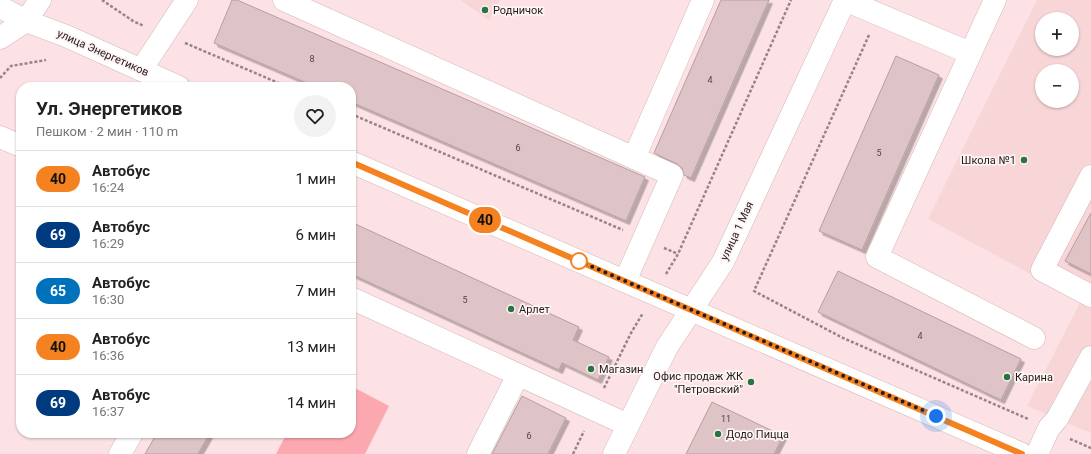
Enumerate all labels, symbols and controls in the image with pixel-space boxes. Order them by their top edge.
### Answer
place label: Родничок [493,4,543,17]
marker: Родничок [480,5,490,15]
map controls [1035,12,1079,108]
button: + [1035,12,1079,56]
street label: улица Энергетиков [55,27,151,79]
house number: 8 [309,54,315,64]
button: − [1035,64,1079,108]
house number: 4 [707,75,713,85]
button: heart [294,95,336,137]
text: Ул. Энергетиков [36,97,183,120]
text: Пешком · 2 мин · 110 m [36,124,178,139]
house number: 6 [515,143,521,153]
house number: 5 [876,148,882,158]
place label: Школа №1 [961,154,1016,167]
marker: Школа №1 [1019,155,1029,165]
text: Автобус [92,162,150,180]
text: 1 мин [295,170,336,188]
text: 40 [50,171,66,187]
text: 16:24 [92,180,124,195]
street label: улица 1 Мая [718,199,756,263]
line badge: 40 [467,207,503,233]
text: 40 [477,212,493,228]
text: Автобус [92,218,150,236]
text: 6 мин [295,226,336,244]
text: 69 [50,227,66,243]
text: 16:29 [92,236,124,251]
unlabelled marker [570,252,588,270]
text: Автобус [92,274,150,292]
text: 7 мин [295,282,336,300]
text: 65 [50,283,66,299]
text: 16:30 [92,292,124,307]
house number: 5 [462,295,468,305]
place label: Арлет [519,303,550,316]
marker: Арлет [506,304,516,314]
text: Автобус [92,330,150,348]
house number: 4 [917,331,923,341]
text: 13 мин [287,338,336,356]
text: 40 [50,339,66,355]
text: 16:36 [92,348,124,363]
place label: Магазин [599,363,643,376]
marker: Магазин [586,364,596,374]
place label: Офис продаж ЖК "Петровский" [653,370,744,396]
place label: Карина [1015,371,1053,384]
marker: Карина [1002,372,1012,382]
marker: Офис продаж ЖК "Петровский" [746,377,756,387]
text: Автобус [92,386,150,404]
text: 14 мин [287,394,336,412]
text: 69 [50,395,66,411]
text: 16:37 [92,404,124,419]
your location [926,406,946,426]
house number: 11 [721,414,731,424]
place label: Додо Пицца [726,428,789,441]
marker: Додо Пицца [713,429,723,439]
house number: 6 [526,431,532,441]

